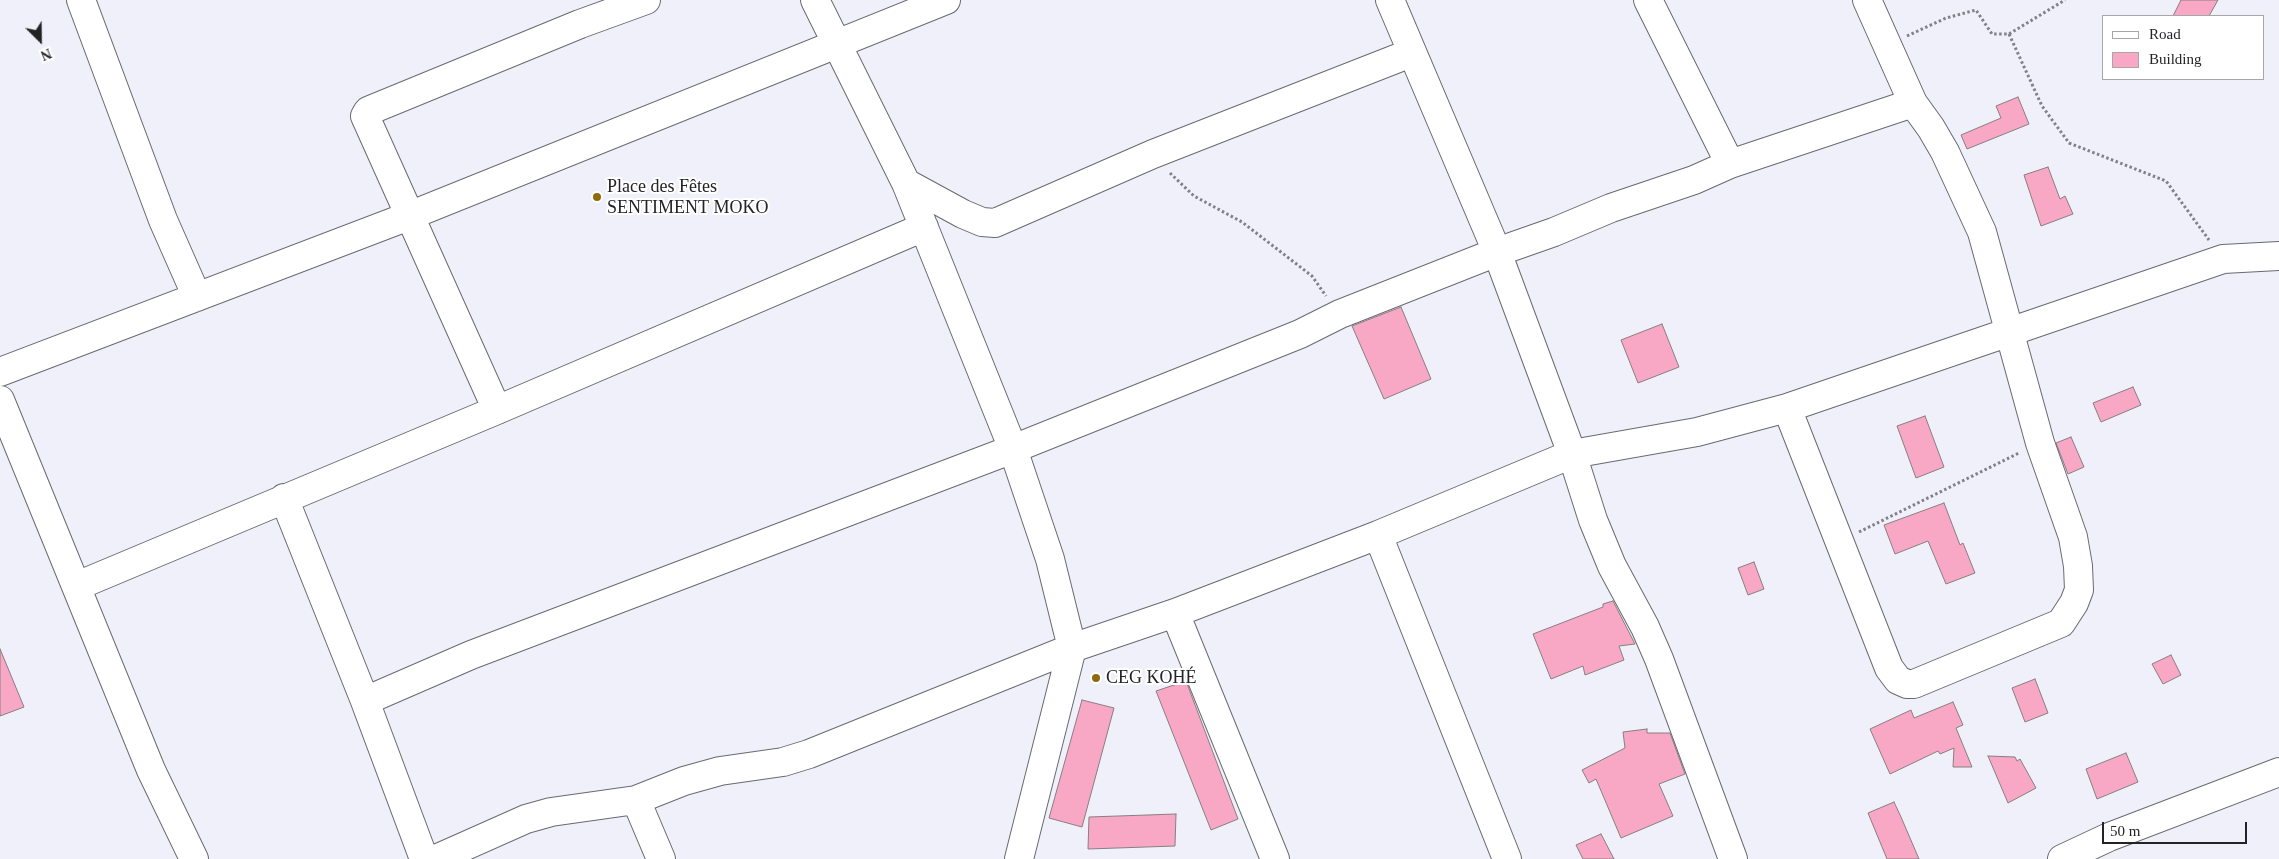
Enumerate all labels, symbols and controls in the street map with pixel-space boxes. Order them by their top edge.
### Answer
north arrow [15,15,65,65]
legend [2102,15,2264,80]
text: Road [2149,26,2181,42]
text: N [38,45,54,63]
text: Building [2149,51,2202,67]
place label: Place des Fêtes SENTIMENT MOKO [607,176,768,218]
marker: Place des Fêtes SENTIMENT MOKO [591,191,603,203]
place label: CEG KOHÉ [1106,667,1196,689]
marker: CEG KOHÉ [1090,672,1102,684]
scale bar [2104,812,2249,844]
text: 50 m [2110,823,2140,839]

